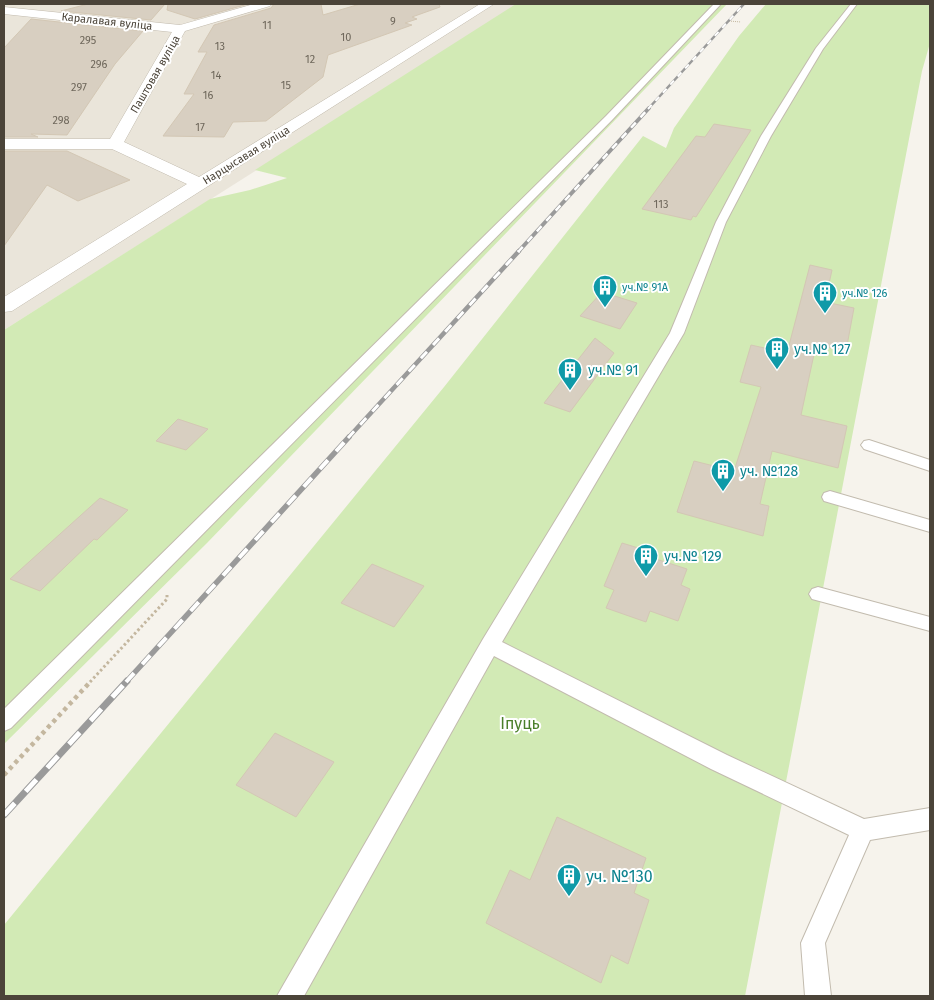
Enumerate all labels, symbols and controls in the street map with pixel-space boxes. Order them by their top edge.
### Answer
street label: Каралавая вуліца [61,10,153,33]
house number: 9 [390,15,396,28]
house number: 11 [262,19,272,32]
house number: 10 [341,31,351,44]
street label: Паштовая вуліца [128,33,183,115]
house number: 295 [80,34,97,47]
house number: 13 [215,40,225,53]
house number: 12 [305,53,315,66]
house number: 296 [91,58,108,71]
house number: 14 [211,69,221,82]
house number: 15 [281,79,292,92]
house number: 297 [71,81,87,94]
house number: 16 [203,89,213,102]
house number: 298 [52,114,70,127]
house number: 17 [195,121,205,134]
street label: Нарцысавая вуліца [200,123,292,187]
house number: 113 [654,198,668,211]
building icon: уч.№ 91А [592,274,618,308]
building icon: уч.№ 126 [812,280,838,314]
place label: уч.№ 91А [622,281,669,294]
place label: уч.№ 126 [842,287,888,300]
building icon: уч.№ 127 [764,336,790,370]
place label: уч.№ 127 [794,341,850,358]
building icon: уч.№ 91 [557,357,583,391]
place label: уч.№ 91 [588,362,639,379]
building icon: уч. №128 [710,458,736,492]
place label: уч. №128 [740,463,798,480]
building icon: уч.№ 129 [633,543,659,577]
place label: уч.№ 129 [664,548,722,565]
park label: Іпуць [500,714,540,733]
building icon: уч. №130 [556,863,582,897]
place label: уч. №130 [586,867,653,886]

